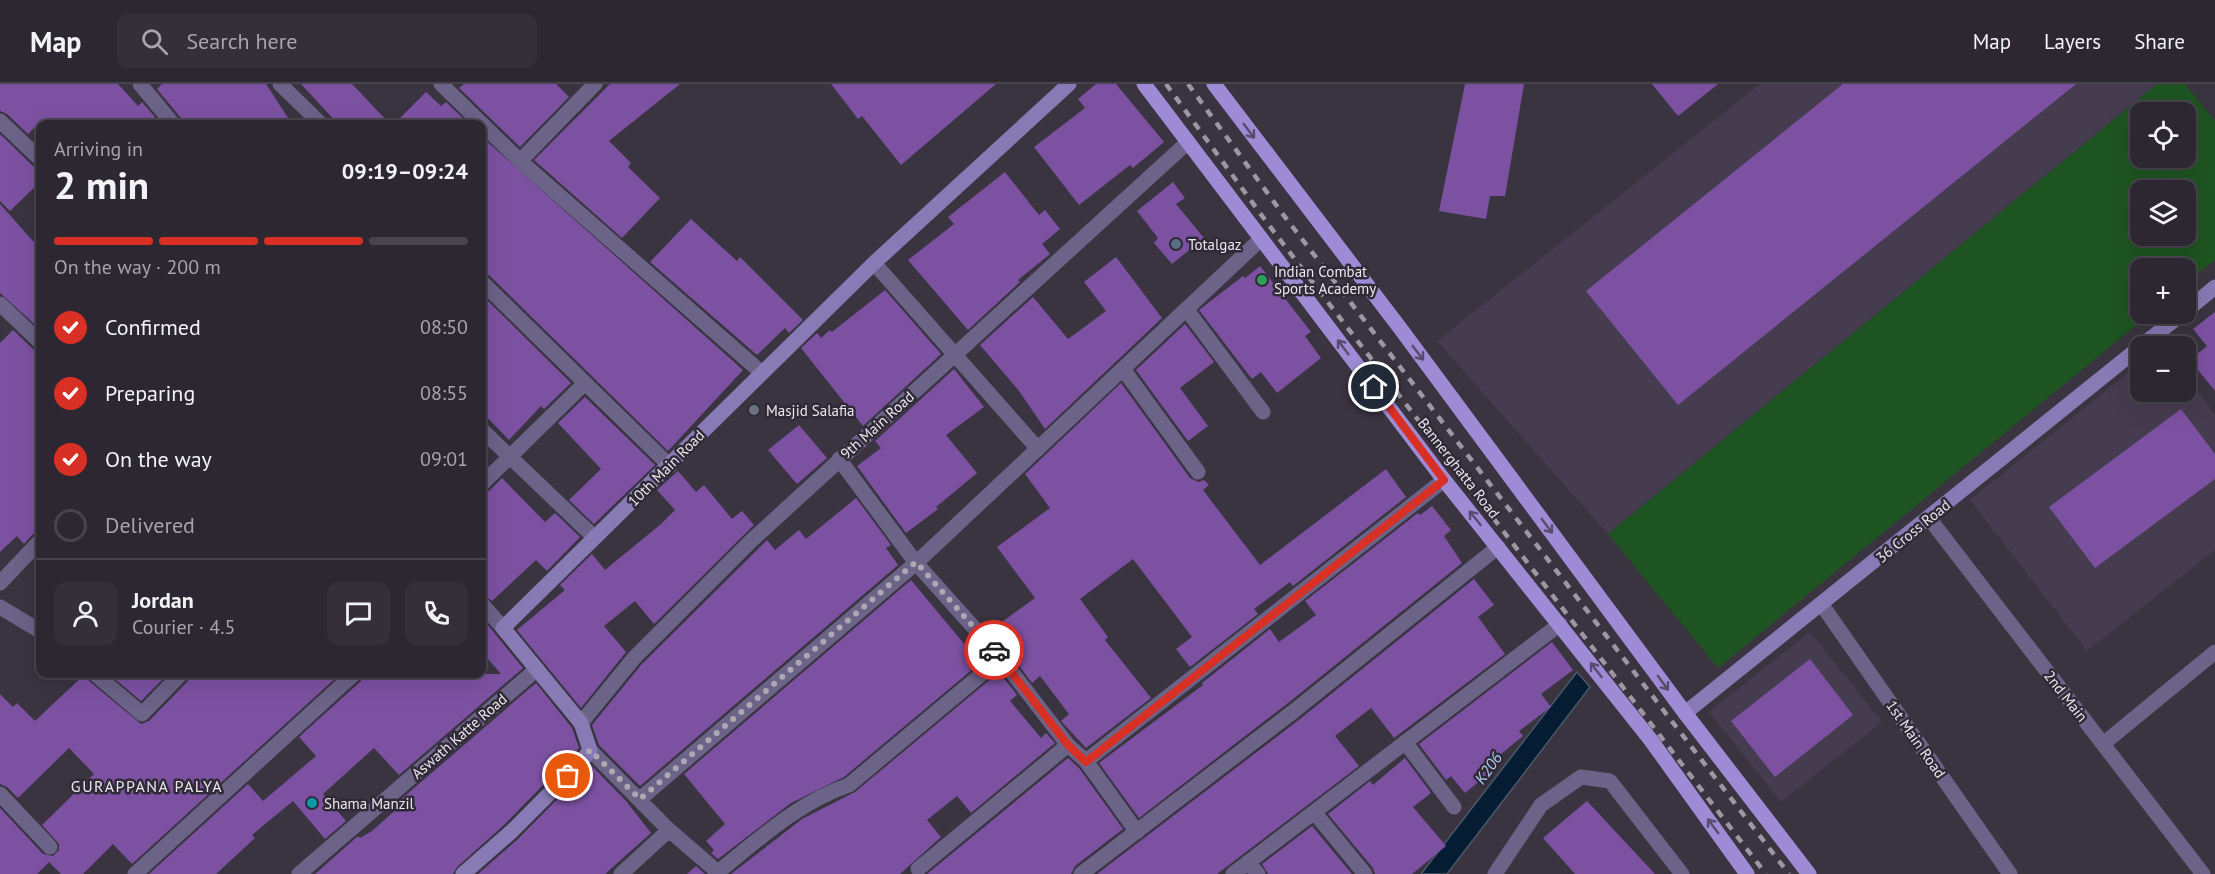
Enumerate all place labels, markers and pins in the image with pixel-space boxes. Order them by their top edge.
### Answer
place label: Totalgaz [1188,235,1242,254]
marker: Totalgaz [1169,237,1183,251]
place label: Indian Combat Sports Academy [1274,262,1376,298]
marker: Indian Combat Sports Academy [1255,273,1269,287]
pin [1348,361,1399,412]
place label: Masjid Salafia [766,401,855,420]
marker: Masjid Salafia [747,403,761,417]
pin [542,750,593,801]
place label: Shama Manzil [324,794,414,813]
marker: Shama Manzil [305,796,319,810]

